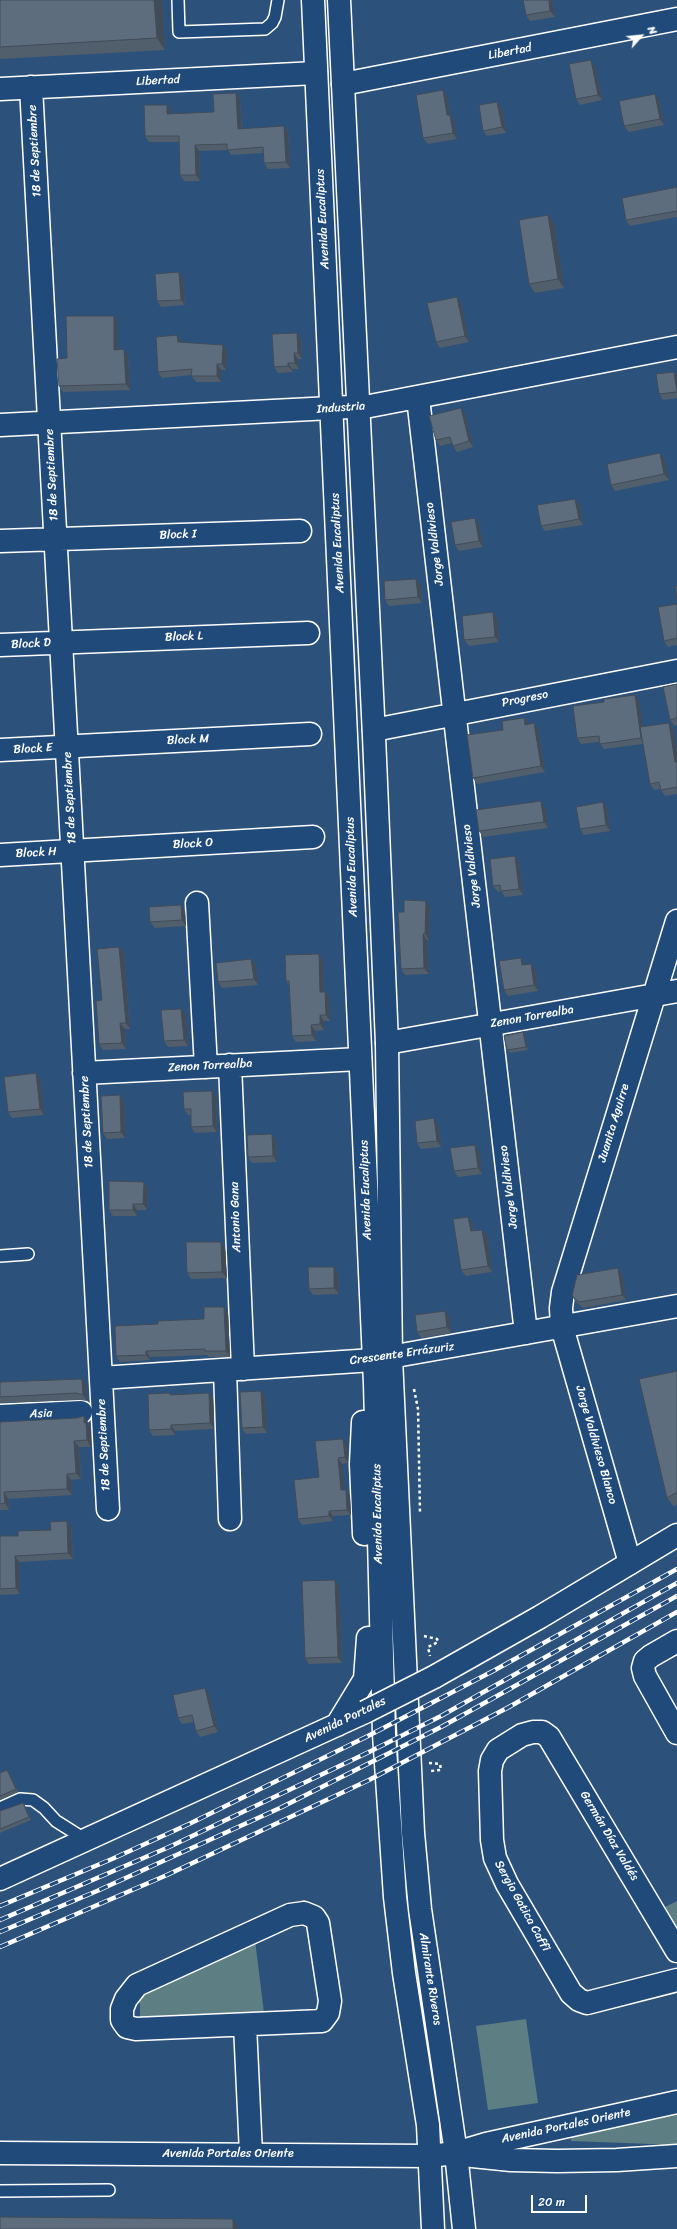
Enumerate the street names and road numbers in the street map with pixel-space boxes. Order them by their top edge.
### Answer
street label: Libertad [487,41,533,63]
street label: Libertad [136,73,180,89]
street label: 18 de Septiembre [25,104,45,198]
street label: Avenida Eucaliptus [313,169,333,269]
street label: Industria [316,399,366,417]
street label: 18 de Septiembre [42,428,62,522]
street label: Avenida Eucaliptus [328,493,348,593]
street label: Jorge Valdivieso [423,501,447,587]
street label: Block I [159,527,197,543]
street label: Block L [165,629,203,645]
street label: Block D [11,636,51,652]
street label: Progreso [501,687,549,711]
street label: Block M [166,732,210,748]
street label: Block E [13,741,53,757]
street label: 18 de Septiembre [60,751,80,845]
street label: Avenida Eucaliptus [343,817,361,917]
street label: Jorge Valdivieso [460,823,484,909]
street label: Block O [172,836,214,852]
street label: Block H [15,845,57,861]
street label: Zenon Torrealba [489,1003,575,1031]
street label: Zenon Torrealba [167,1057,253,1075]
street label: 18 de Septiembre [77,1075,97,1169]
street label: Juanita Aguirre [595,1082,633,1164]
street label: Avenida Eucaliptus [357,1140,375,1240]
street label: Jorge Valdivieso [497,1144,521,1230]
street label: Antonio Gana [228,1181,244,1253]
street label: Crescente Errázuriz [349,1340,455,1368]
street label: Jorge Valdivieso Blanco [572,1384,620,1506]
street label: 18 de Septiembre [94,1398,114,1492]
street label: Asia [29,1406,53,1422]
street label: Avenida Eucaliptus [370,1464,386,1564]
street label: Avenida Portales [302,1694,388,1746]
street label: Germán Díaz Valdés [577,1789,641,1883]
street label: Sergio Gatica Caffi [491,1858,553,1954]
street label: Almirante Riveros [416,1932,444,2026]
street label: Avenida Portales Oriente [500,2105,632,2147]
street label: Avenida Portales Oriente [162,2147,294,2161]

